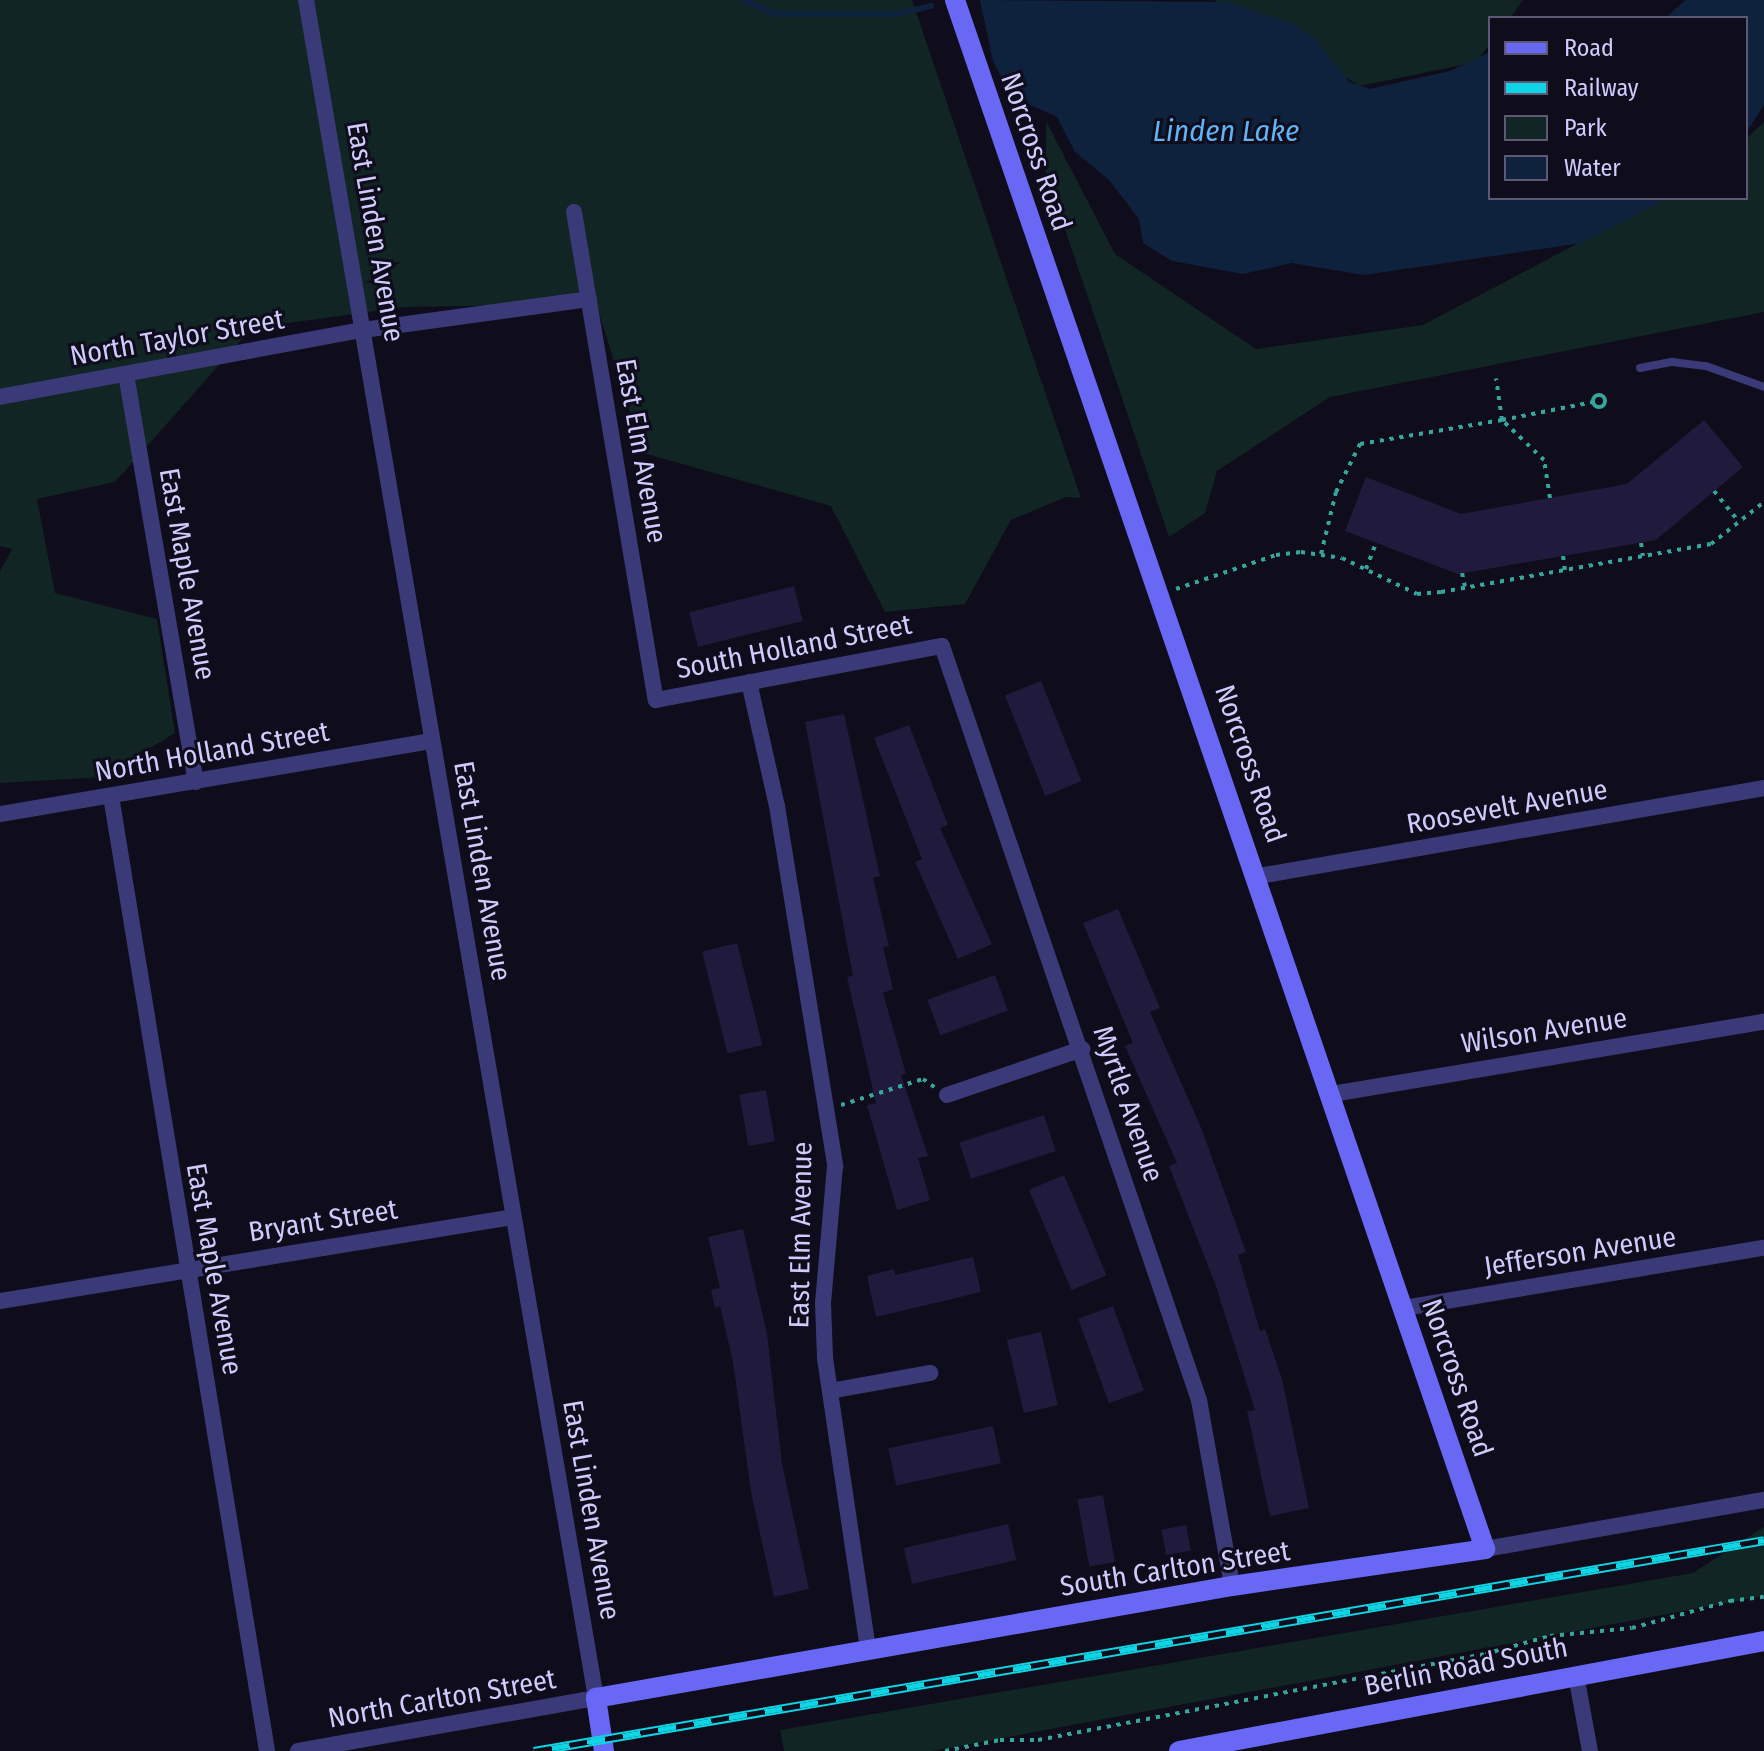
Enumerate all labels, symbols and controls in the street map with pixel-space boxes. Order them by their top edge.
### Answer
legend [1488,16,1748,200]
text: Road [1564,34,1614,62]
street label: Norcross Road [993,69,1079,235]
text: Railway [1564,74,1639,102]
water label: Linden Lake [1153,113,1299,149]
text: Park [1564,114,1607,142]
street label: East Linden Avenue [339,120,411,344]
text: Water [1564,154,1621,182]
street label: North Taylor Street [67,303,287,373]
street label: East Elm Avenue [608,356,674,546]
street label: East Maple Avenue [152,466,222,682]
street label: South Holland Street [673,608,915,686]
street label: Norcross Road [1207,681,1293,847]
street label: North Holland Street [92,715,332,789]
street label: East Linden Avenue [446,759,518,983]
street label: Roosevelt Avenue [1404,773,1610,841]
street label: Wilson Avenue [1459,1001,1629,1061]
street label: Myrtle Avenue [1086,1022,1170,1186]
street label: East Elm Avenue [783,1141,819,1329]
street label: East Maple Avenue [179,1161,249,1377]
street label: Bryant Street [246,1193,400,1249]
street label: Jefferson Avenue [1482,1220,1678,1284]
street label: Norcross Road [1414,1295,1500,1461]
street label: East Linden Avenue [555,1398,627,1622]
street label: South Carlton Street [1058,1534,1292,1604]
street label: Berlin Road South [1361,1631,1571,1703]
street label: North Carlton Street [326,1662,558,1736]

